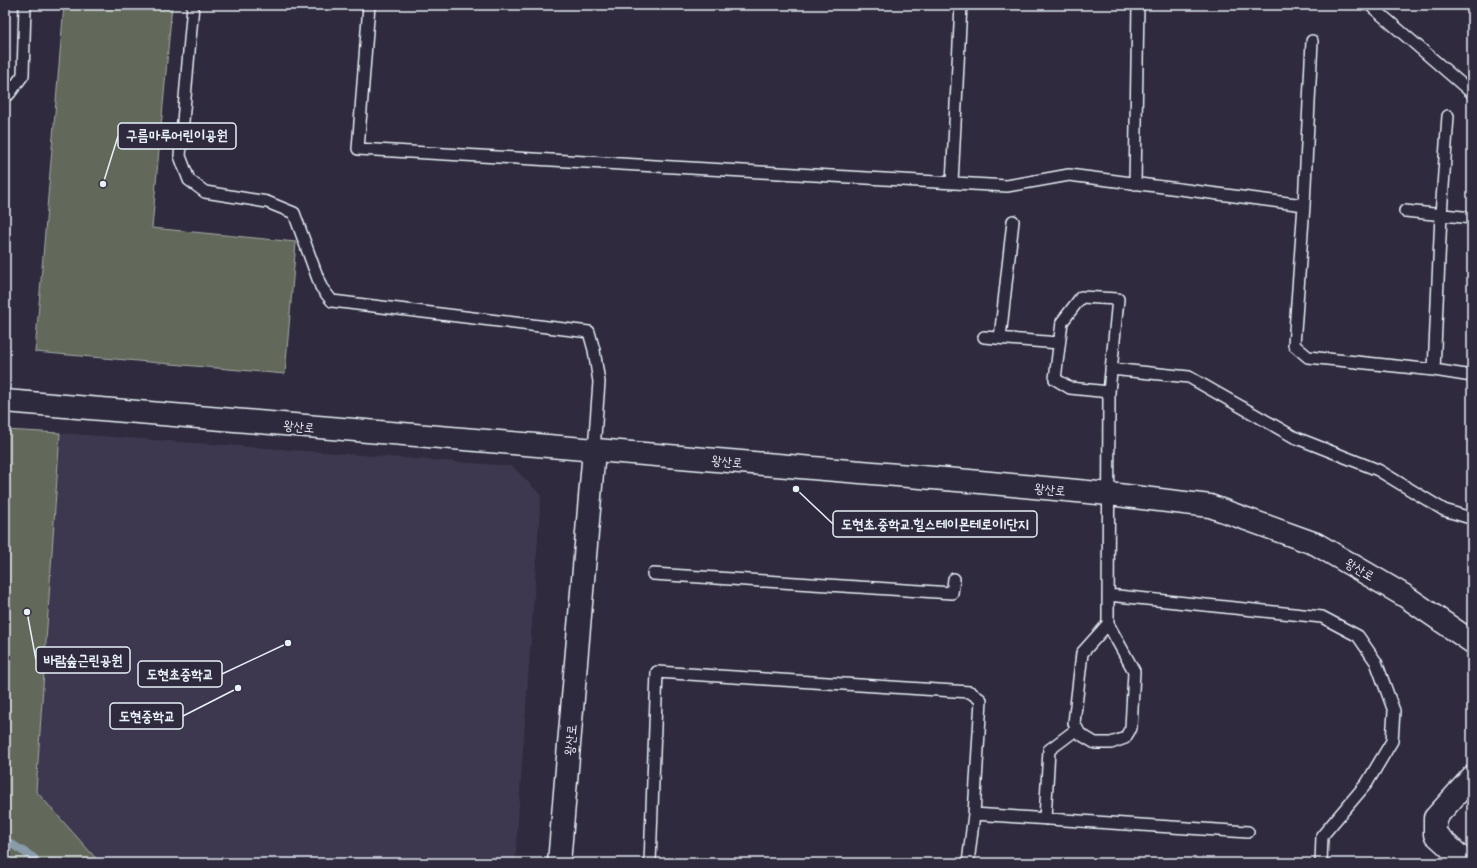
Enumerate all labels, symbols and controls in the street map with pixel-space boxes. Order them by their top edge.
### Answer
callout: 구름마루어린이공원 [118,123,236,149]
text: 구름마루어린이공원 [126,127,228,147]
street label: 왕산로 [282,418,315,439]
street label: 왕산로 [710,453,743,474]
street label: 왕산로 [1033,481,1066,502]
callout: 도현초.중학교.힐스테이몬테로이1단지 [833,511,1037,537]
text: 도현초.중학교.힐스테이몬테로이1단지 [841,516,1029,536]
street label: 왕산로 [1340,555,1377,587]
callout: 바람숲근린공원 [36,647,130,673]
text: 바람숲근린공원 [44,652,122,672]
callout: 도현초중학교 [138,661,222,687]
text: 도현초중학교 [146,666,214,686]
callout: 도현중학교 [110,703,183,729]
text: 도현중학교 [119,708,175,728]
street label: 왕산로 [562,724,583,757]

